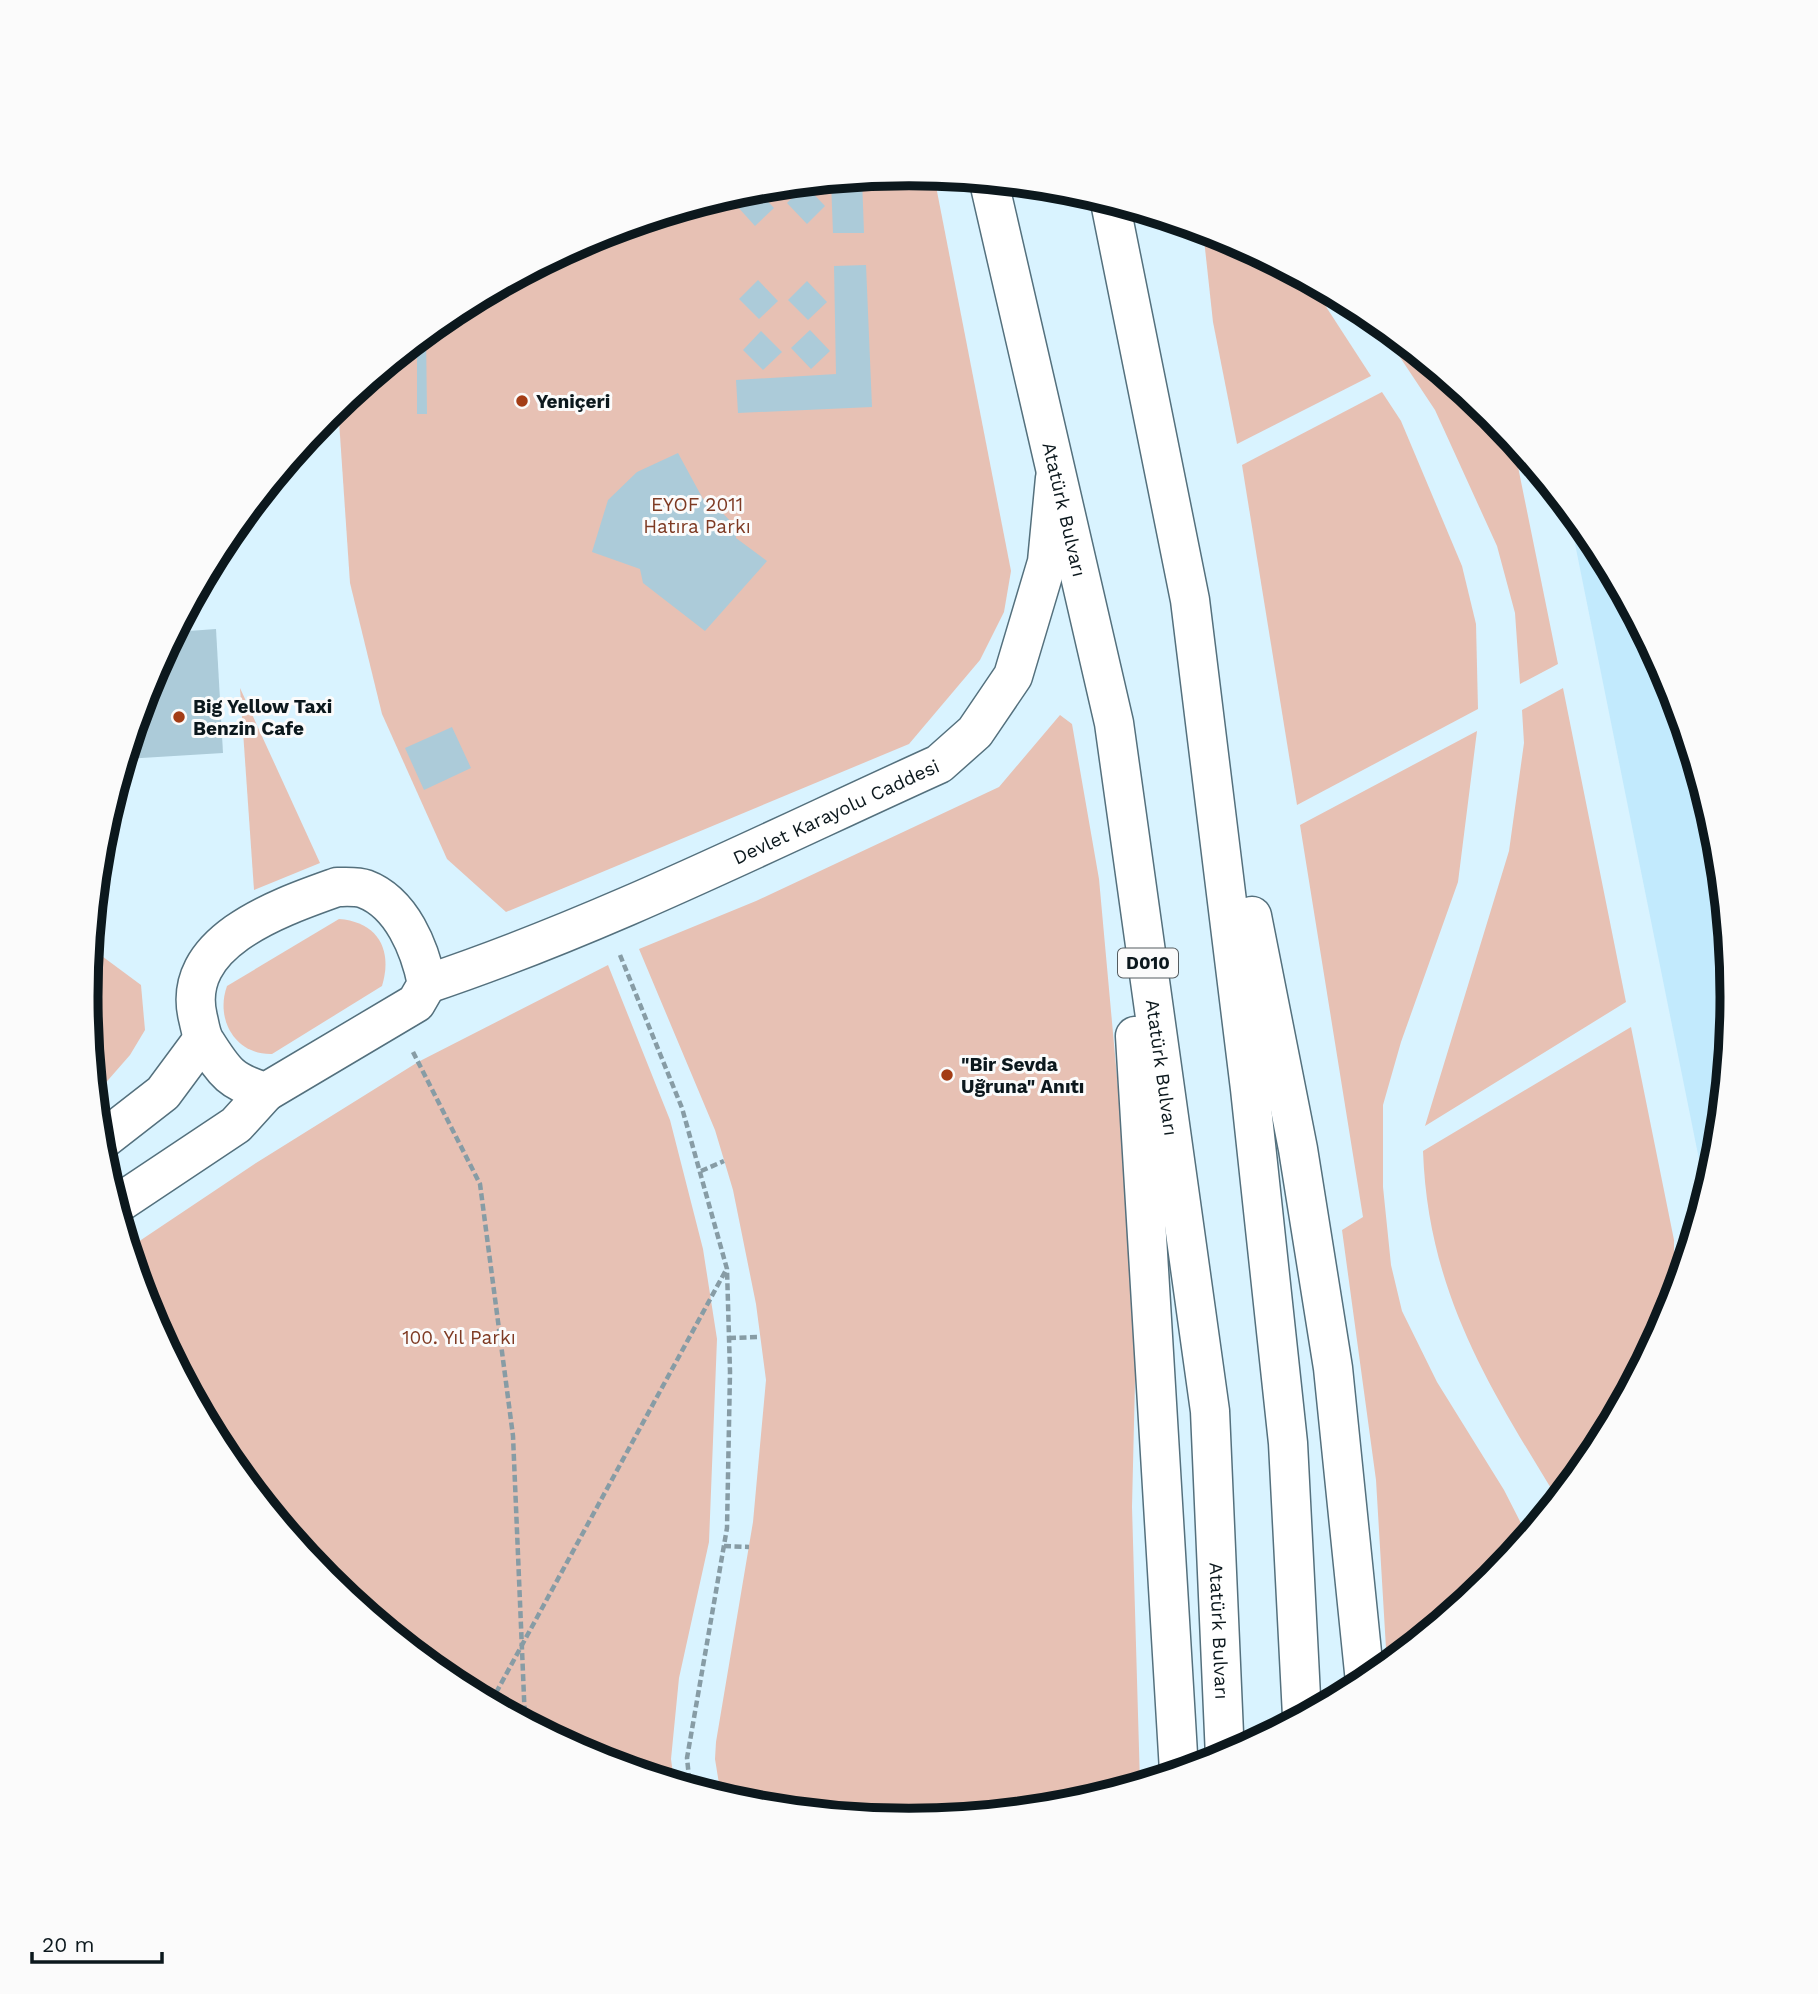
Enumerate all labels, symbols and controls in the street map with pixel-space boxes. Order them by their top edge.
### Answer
place label: Yeniçeri [536,390,610,413]
marker: Yeniçeri [514,393,530,409]
street label: Atatürk Bulvarı [1037,440,1091,579]
park label: EYOF 2011 Hatıra Parkı [643,493,751,538]
place label: Big Yellow Taxi Benzin Cafe [193,695,332,740]
marker: Big Yellow Taxi Benzin Cafe [171,709,187,725]
street label: Devlet Karayolu Caddesi [729,754,943,870]
road number: D010 [1118,948,1178,978]
street label: Atatürk Bulvarı [1141,998,1182,1137]
place label: "Bir Sevda Uğruna" Anıtı [961,1053,1084,1098]
marker: "Bir Sevda Uğruna" Anıtı [939,1067,955,1083]
park label: 100. Yıl Parkı [402,1326,516,1349]
street label: Atatürk Bulvarı [1205,1562,1233,1700]
scale bar [32,1920,161,1964]
text: 20 m [42,1932,94,1957]

